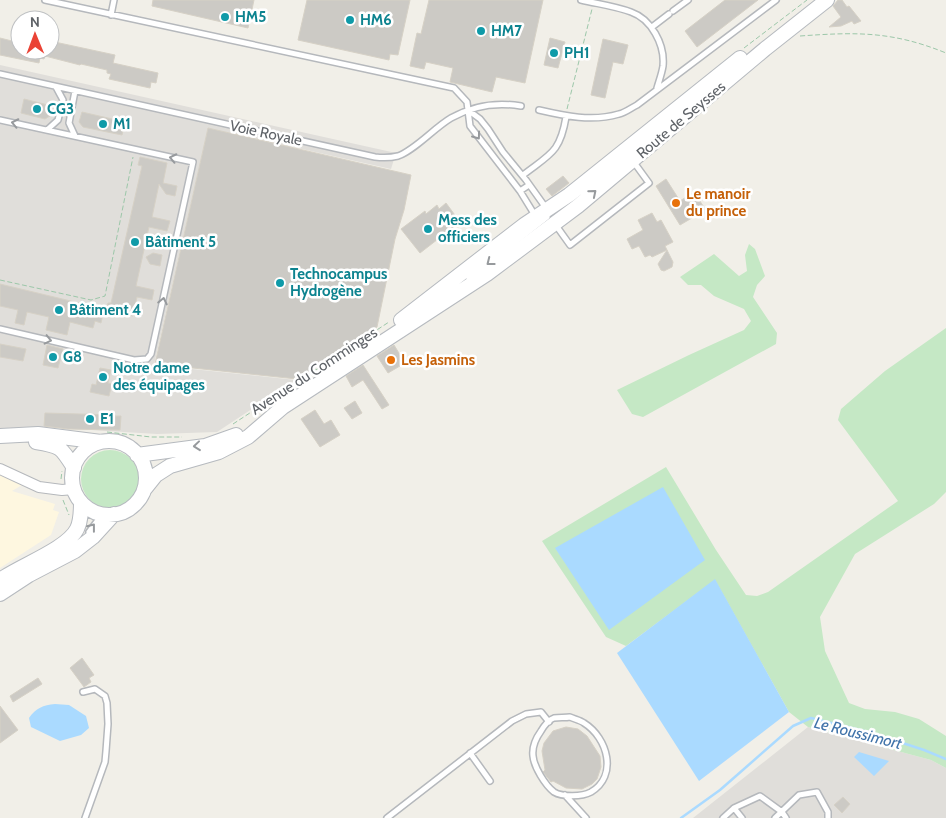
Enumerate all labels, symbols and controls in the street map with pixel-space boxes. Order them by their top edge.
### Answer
place label: HM5 [235,8,266,26]
north arrow [10,10,60,60]
marker: HM5 [219,11,231,23]
place label: HM6 [360,11,392,29]
text: N [30,13,40,31]
marker: HM6 [344,14,356,26]
place label: HM7 [491,22,522,40]
marker: HM7 [475,25,487,37]
place label: PH1 [564,44,589,62]
marker: PH1 [548,47,560,59]
street label: Route de Seysses [633,78,729,162]
place label: CG3 [47,100,74,118]
marker: CG3 [31,103,43,115]
place label: M1 [113,115,131,133]
street label: Voie Royale [228,117,304,149]
one-way arrow [10,118,19,129]
marker: M1 [97,118,109,130]
one-way arrow [471,130,480,140]
one-way arrow [169,153,178,163]
place label: Le manoir du prince [686,185,750,220]
one-way arrow [587,191,596,199]
marker: Le manoir du prince [670,197,682,209]
place label: Mess des officiers [438,211,497,246]
marker: Mess des officiers [422,223,434,235]
place label: Bâtiment 5 [145,233,216,251]
marker: Bâtiment 5 [129,236,141,248]
one-way arrow [487,256,496,264]
place label: Technocampus Hydrogène [290,265,387,300]
marker: Technocampus Hydrogène [274,277,286,289]
one-way arrow [157,296,167,305]
place label: Bâtiment 4 [69,301,141,319]
marker: Bâtiment 4 [53,304,65,316]
street label: Avenue du Comminges [247,323,381,419]
one-way arrow [43,334,52,345]
place label: G8 [63,348,82,366]
marker: G8 [47,351,59,363]
place label: Les Jasmins [401,351,475,369]
marker: Les Jasmins [385,354,397,366]
place label: Notre dame des équipages [113,359,205,394]
marker: Notre dame des équipages [97,371,109,383]
place label: E1 [100,410,114,428]
marker: E1 [84,413,96,425]
one-way arrow [193,440,201,451]
one-way arrow [86,524,95,533]
water label: Le Roussimort [812,713,905,753]

